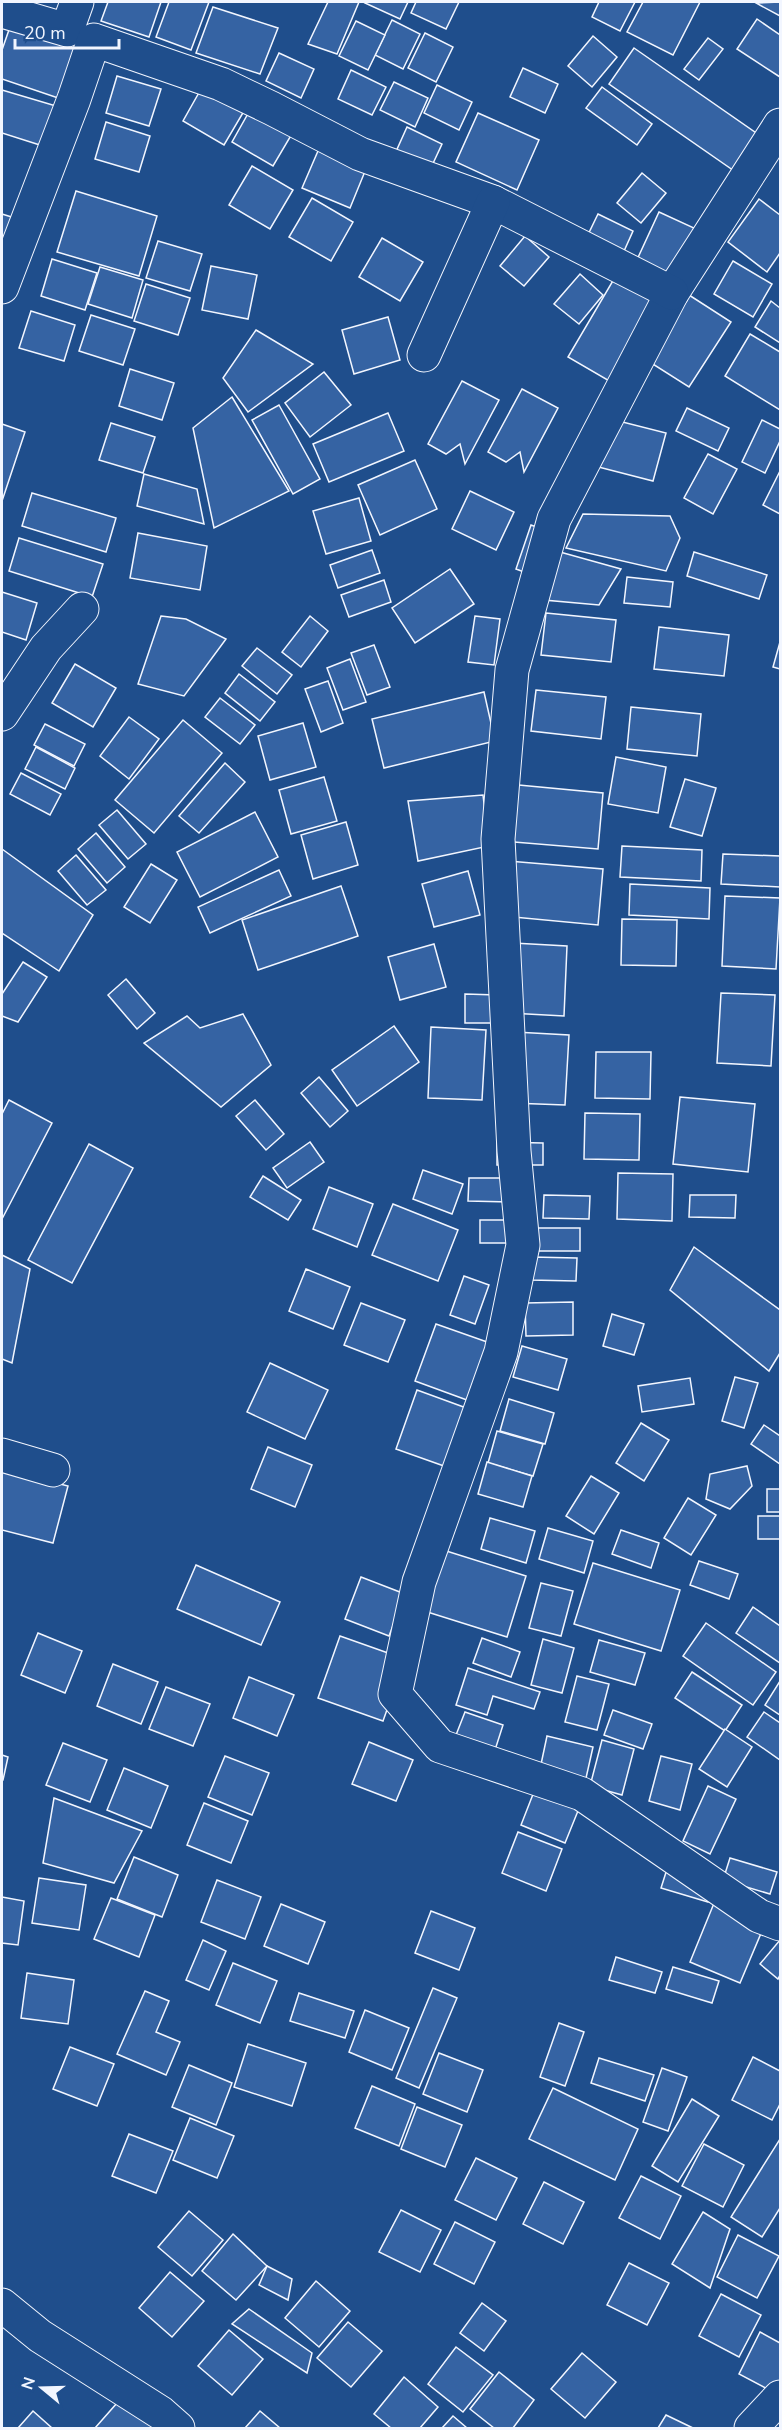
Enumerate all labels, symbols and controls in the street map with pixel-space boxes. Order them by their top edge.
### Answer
scale bar [15,12,118,50]
text: 20 m [24,21,66,45]
north arrow [12,2358,72,2418]
text: N [16,2374,41,2393]

